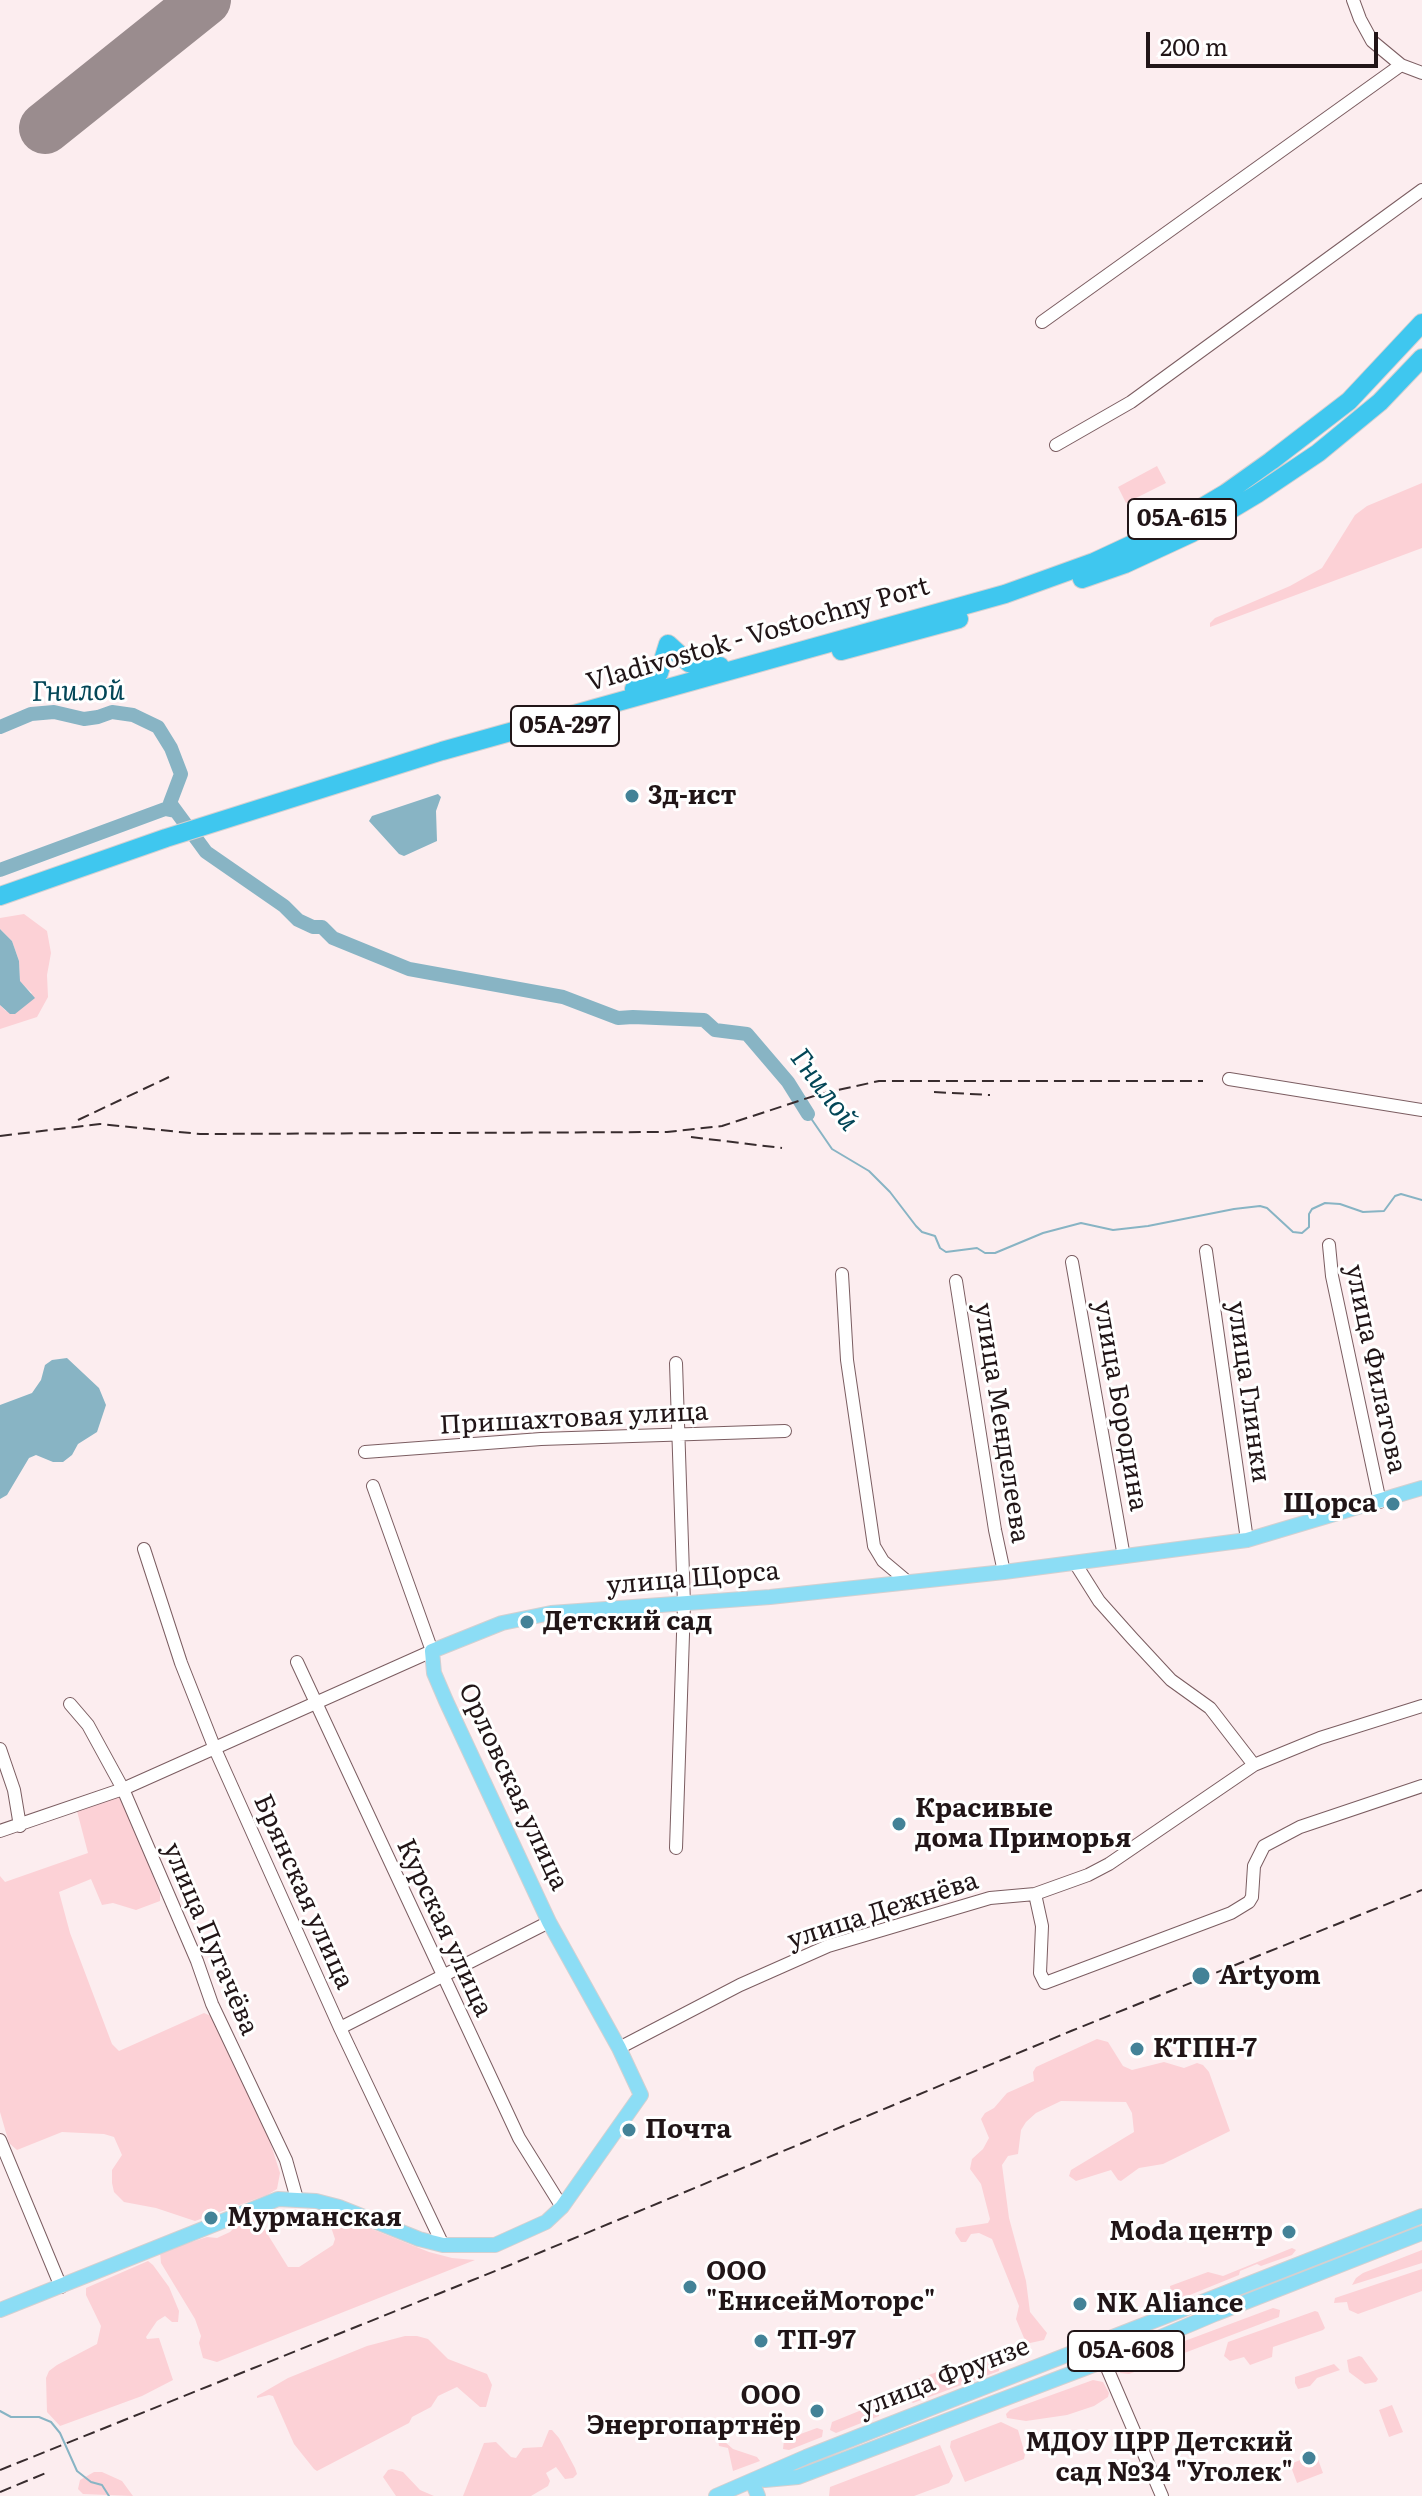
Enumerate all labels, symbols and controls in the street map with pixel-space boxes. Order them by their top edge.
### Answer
scale bar [1150,16,1382,66]
text: 200 m [1160,28,1228,63]
road number: 05А-615 [1128,499,1236,539]
street label: Vladivostok - Vostochny Port [583,571,933,699]
water label: Гнилой [31,674,125,710]
road number: 05А-297 [511,706,619,746]
place label: 3д-ист [648,780,736,812]
marker: 3д-ист [623,787,641,805]
water label: Гнилой [782,1043,866,1137]
street label: улица Филатова [1338,1262,1412,1476]
street label: улица Бородина [1086,1298,1154,1514]
street label: улица Глинки [1220,1299,1276,1485]
street label: улица Менделеева [967,1301,1035,1545]
street label: Пришахтовая улица [439,1396,709,1442]
place label: Щорса [1283,1488,1377,1520]
marker: Щорса [1384,1495,1402,1513]
street label: улица Щорса [605,1556,781,1602]
place label: Детский сад [543,1606,712,1638]
marker: Детский сад [518,1613,536,1631]
street label: Орловская улица [451,1678,575,1896]
street label: Брянская улица [246,1790,360,1994]
place label: Красивые дома Приморья [915,1793,1131,1854]
marker: Красивые дома Приморья [890,1815,908,1833]
street label: Курская улица [389,1834,499,2022]
street label: улица Пугачёва [155,1838,265,2040]
street label: улица Дежнёва [784,1865,982,1957]
place label: Artyom [1219,1960,1321,1992]
marker: Artyom [1190,1965,1212,1987]
place label: КТПН-7 [1153,2033,1257,2065]
marker: КТПН-7 [1128,2040,1146,2058]
place label: Почта [645,2114,731,2146]
marker: Почта [620,2121,638,2139]
place label: Мурманская [227,2202,402,2234]
marker: Мурманская [202,2209,220,2227]
place label: Moda центр [1109,2216,1273,2248]
marker: Moda центр [1280,2223,1298,2241]
place label: ООО "ЕнисейМоторс" [706,2256,935,2318]
marker: ООО "ЕнисейМоторс" [681,2278,699,2296]
place label: NK Aliance [1096,2288,1243,2320]
marker: NK Aliance [1071,2295,1089,2313]
place label: ТП-97 [777,2325,856,2357]
street label: улица Фрунзе [854,2331,1034,2425]
road number: 05А-608 [1068,2331,1184,2371]
marker: ТП-97 [752,2332,770,2350]
place label: ООО Энергопартнёр [586,2380,801,2442]
marker: ООО Энергопартнёр [808,2402,826,2420]
place label: МДОУ ЦРР Детский сад №34 "Уголек" [1025,2427,1293,2488]
marker: МДОУ ЦРР Детский сад №34 "Уголек" [1300,2449,1318,2467]

